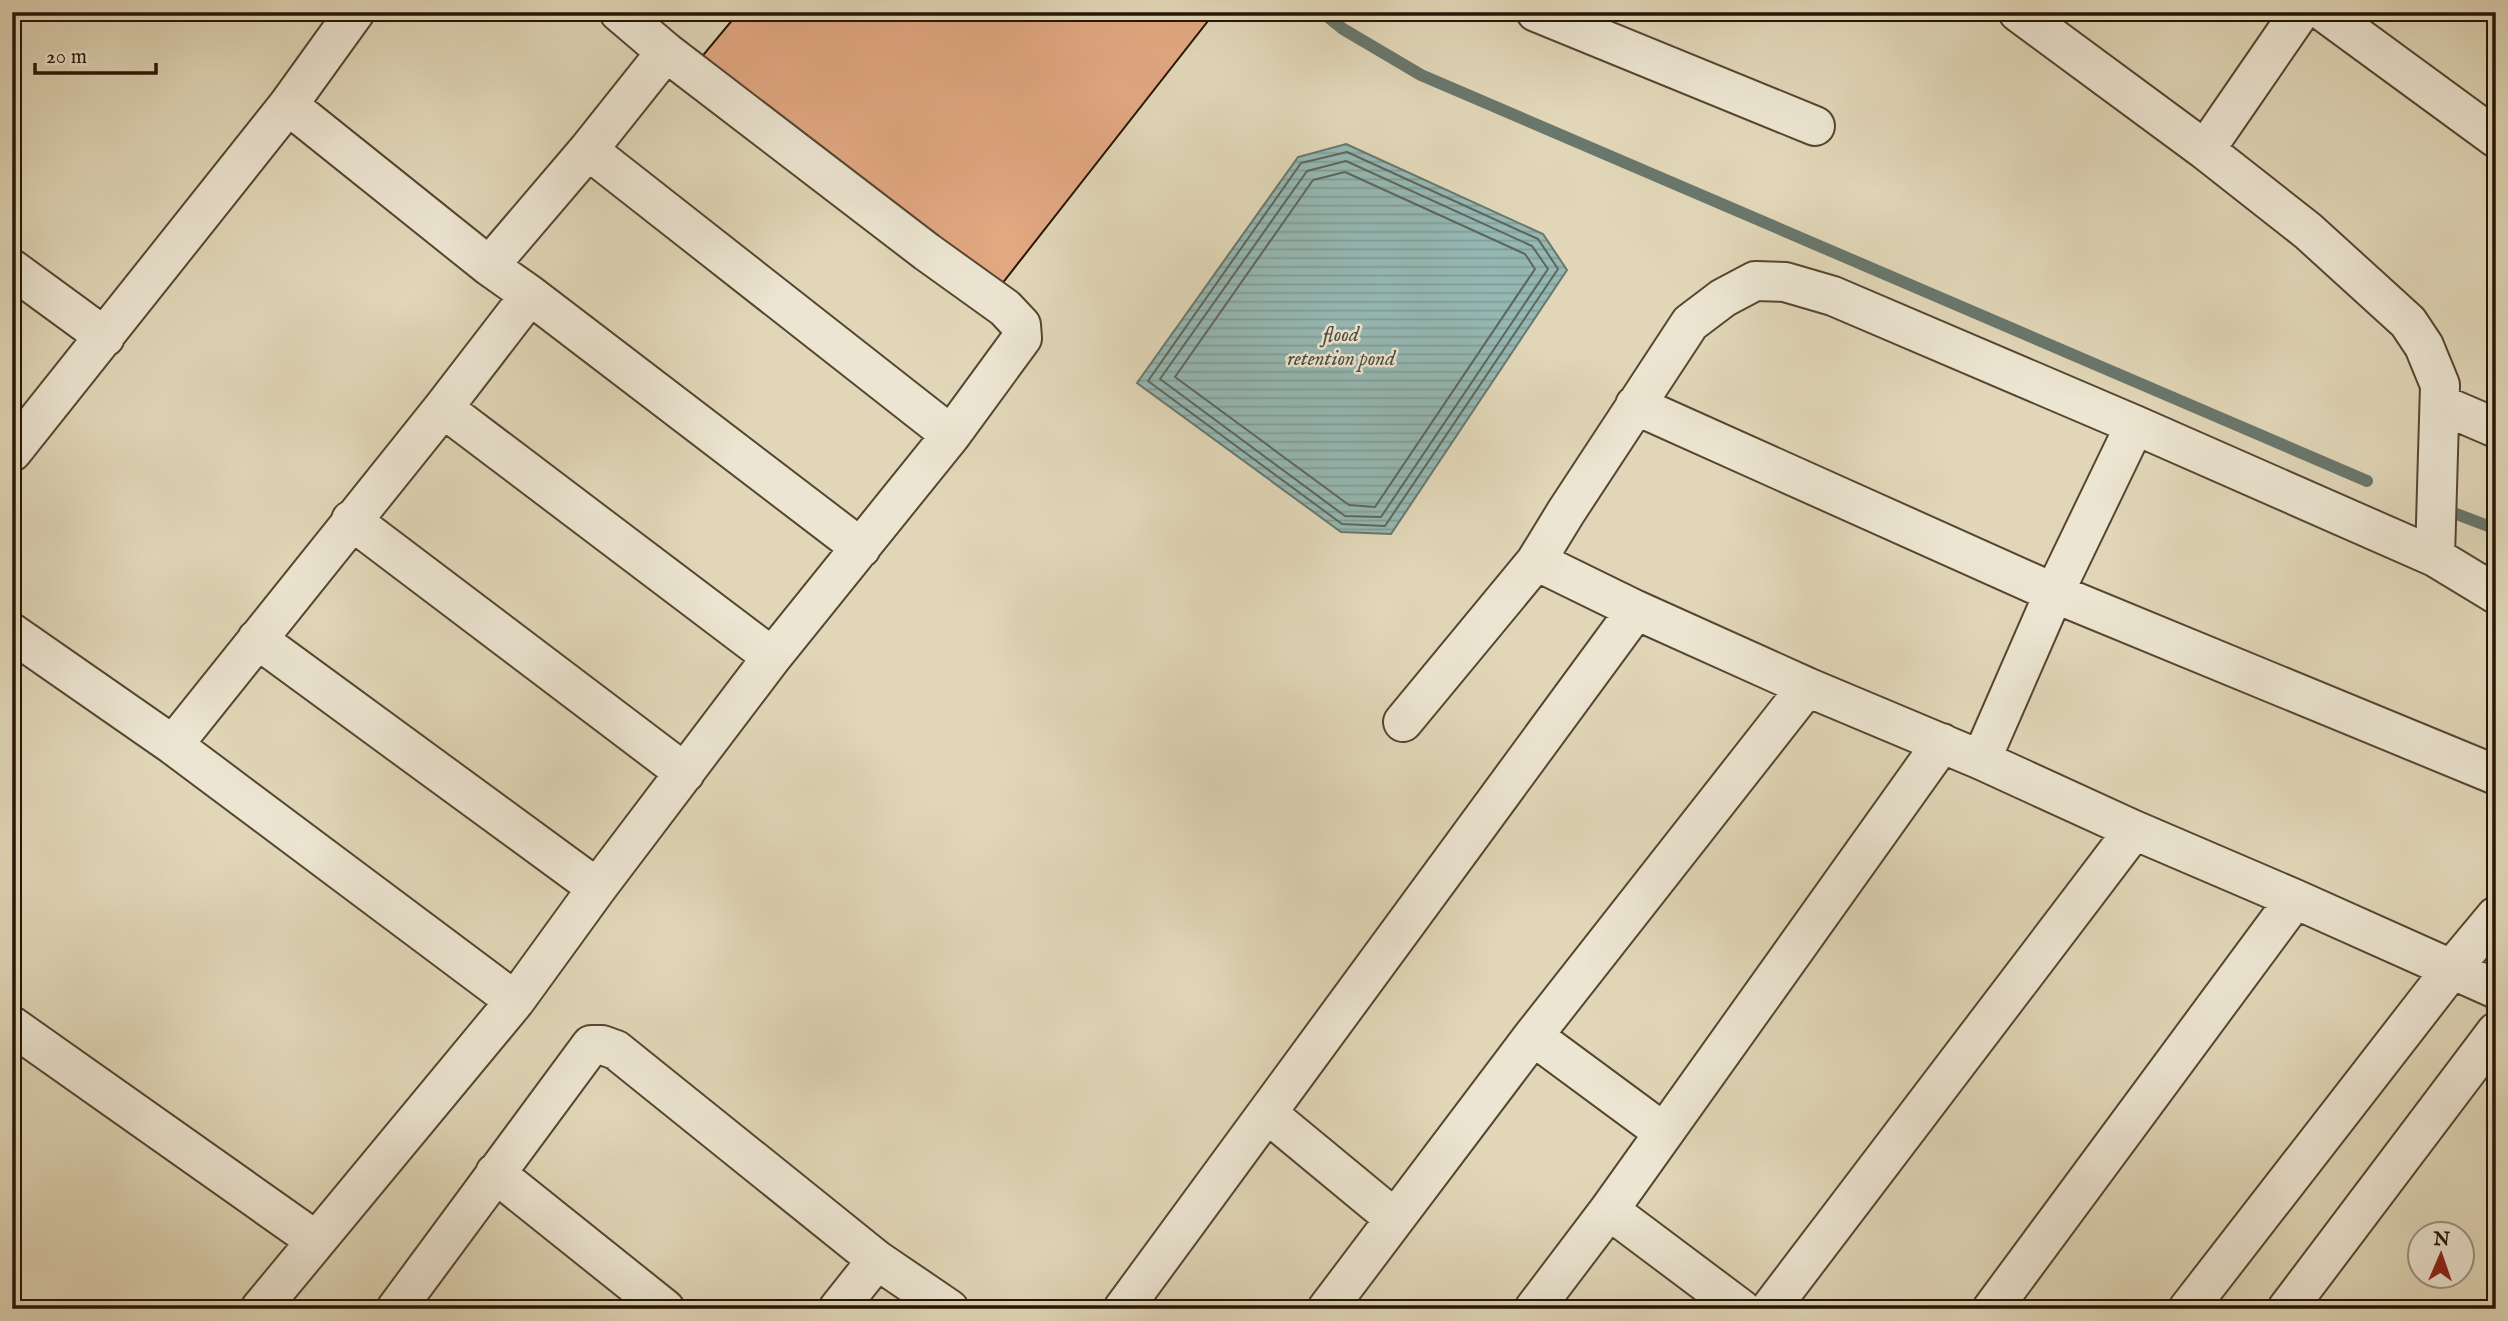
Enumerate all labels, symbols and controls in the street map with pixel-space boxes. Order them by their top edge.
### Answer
scale bar [35,32,156,76]
text: 20 m [46,44,87,71]
water label: flood retention pond [1287,322,1397,373]
north arrow [2406,1220,2476,1290]
text: N [2432,1228,2451,1252]

